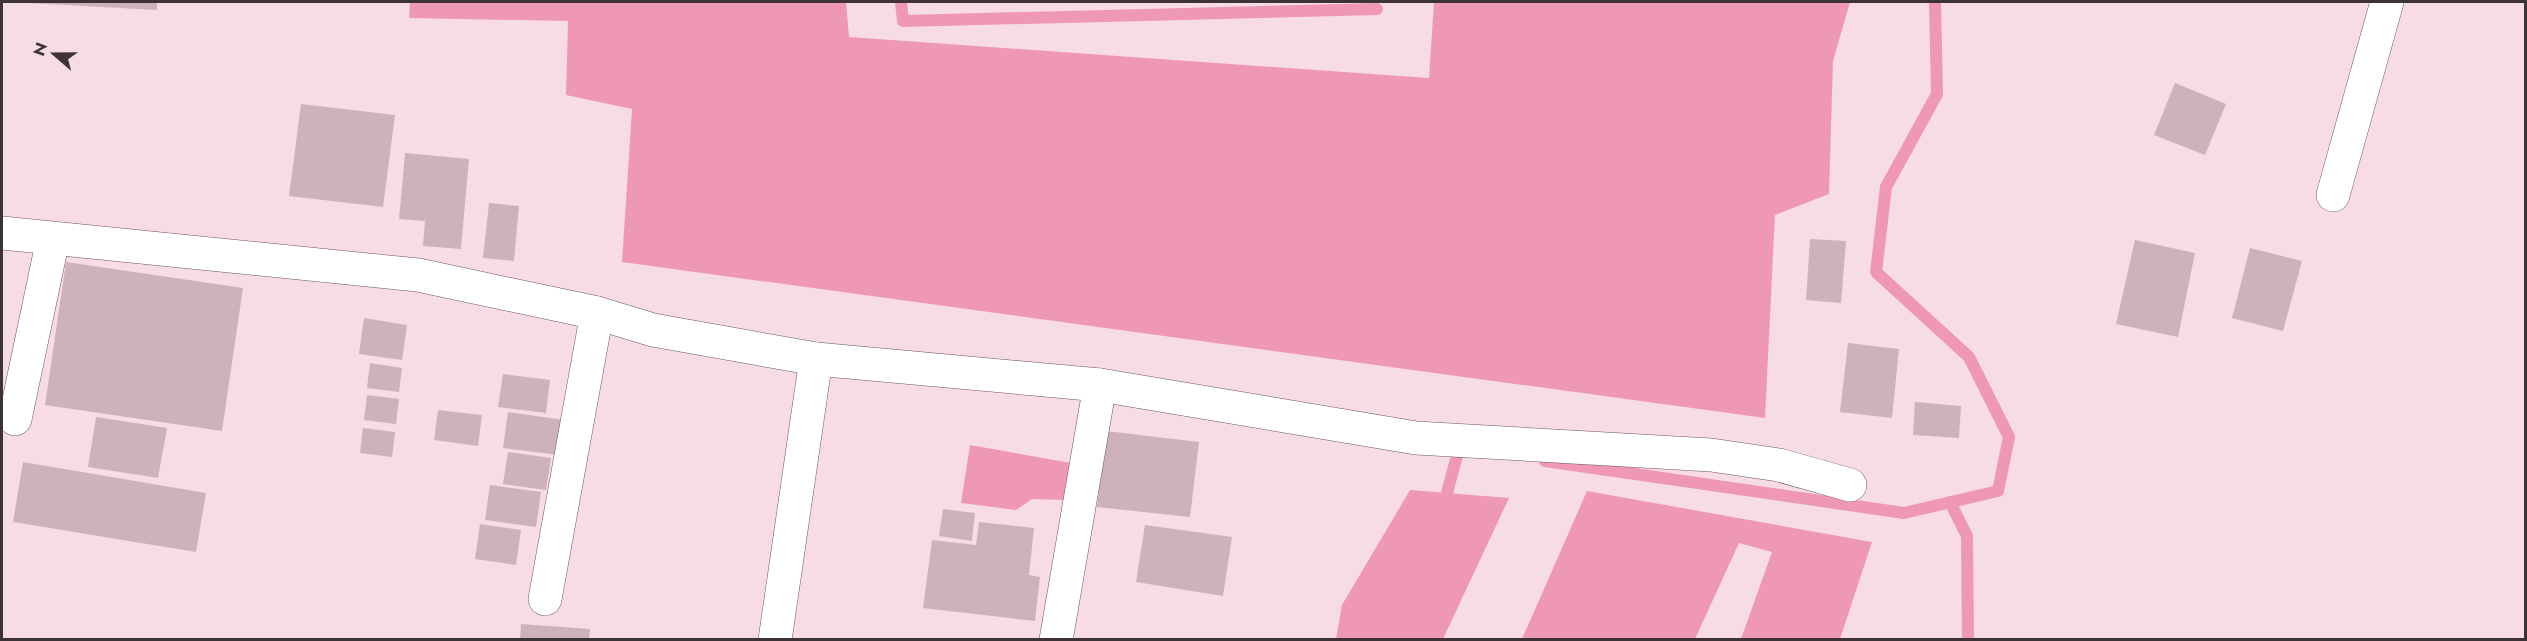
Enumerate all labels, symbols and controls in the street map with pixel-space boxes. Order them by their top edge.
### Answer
north arrow [24,24,84,84]
text: N [27,39,53,59]

